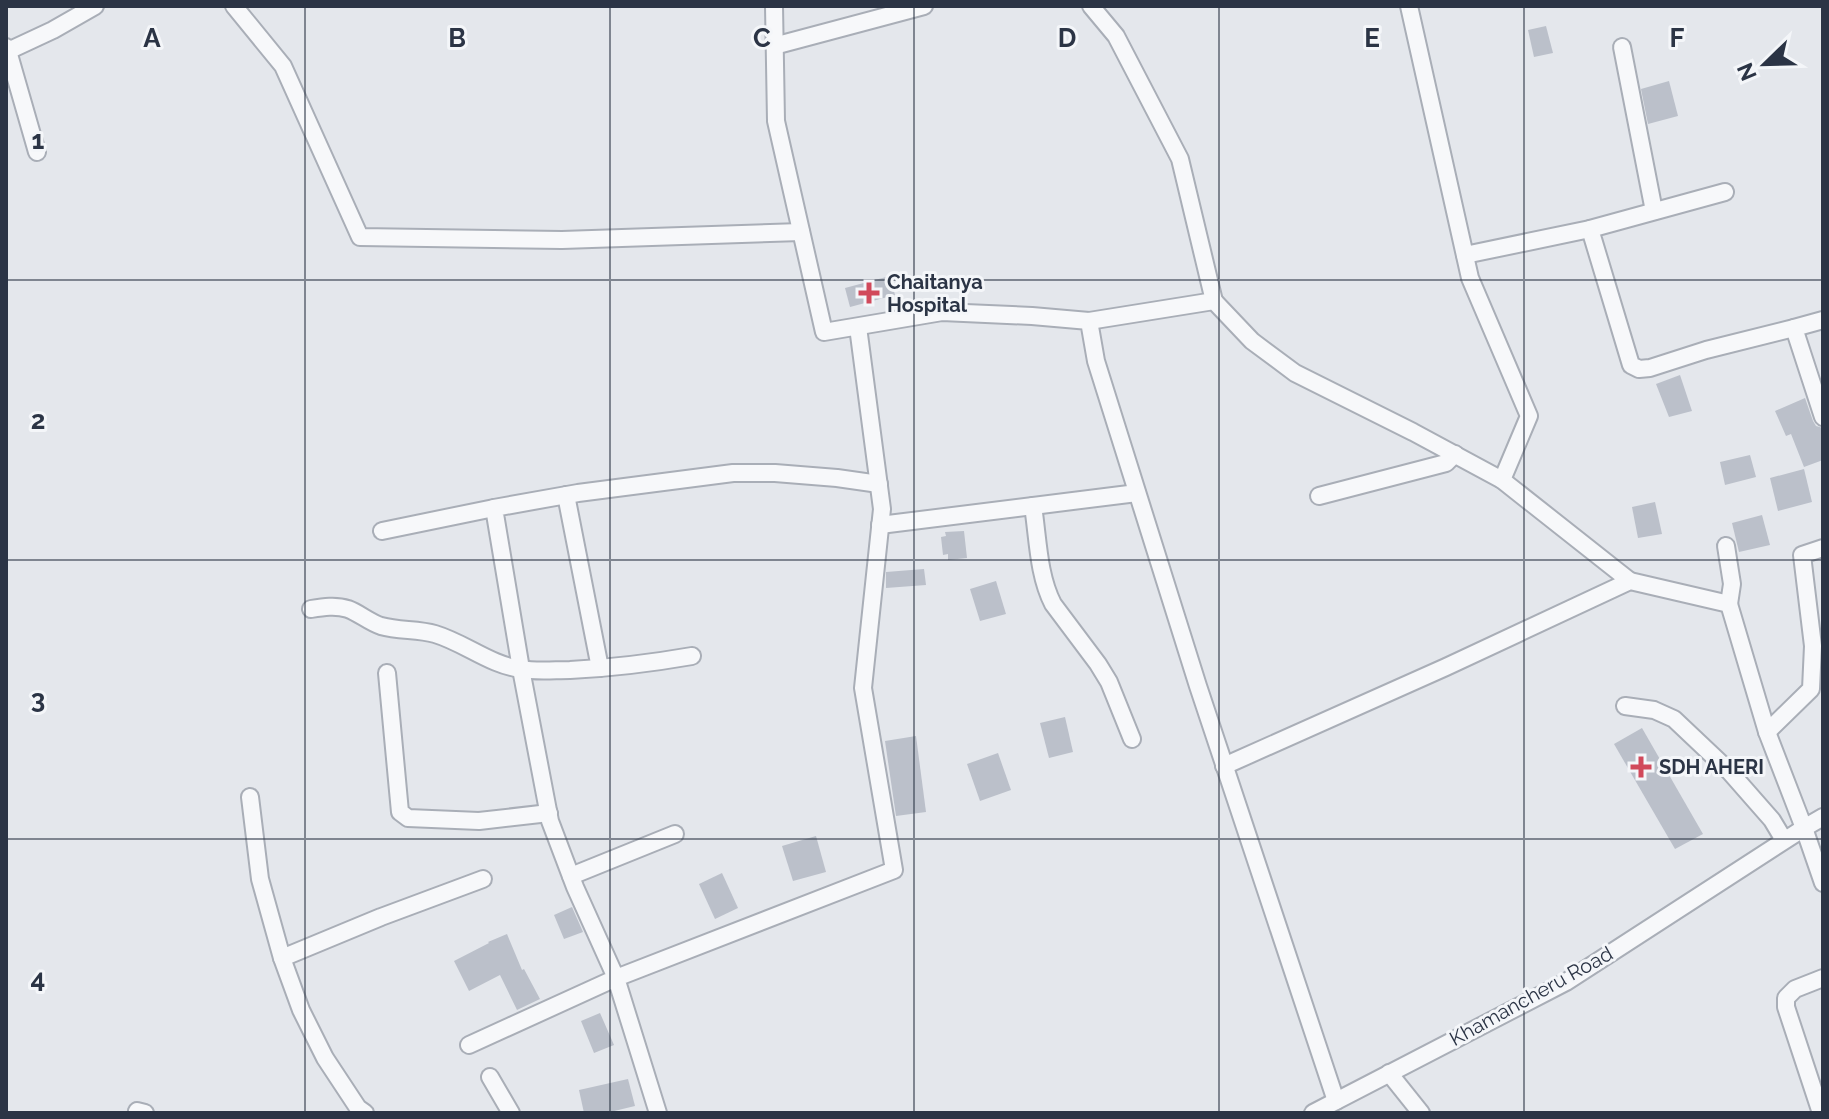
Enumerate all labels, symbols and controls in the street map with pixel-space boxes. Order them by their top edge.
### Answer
text: A [143,23,161,53]
text: B [448,23,466,53]
text: C [753,23,771,53]
text: D [1058,23,1076,53]
text: E [1364,23,1380,53]
text: F [1670,23,1685,53]
north arrow [1725,24,1805,104]
text: N [1731,59,1762,85]
text: 1 [32,125,45,155]
place label: Chaitanya Hospital [887,270,983,317]
marker: Chaitanya Hospital [858,282,880,304]
text: 2 [31,405,45,435]
text: 3 [31,684,45,714]
place label: SDH AHERI [1659,755,1764,779]
marker: SDH AHERI [1630,756,1652,778]
street label: Khamancheru Road [1445,941,1617,1051]
text: 4 [31,964,45,994]

